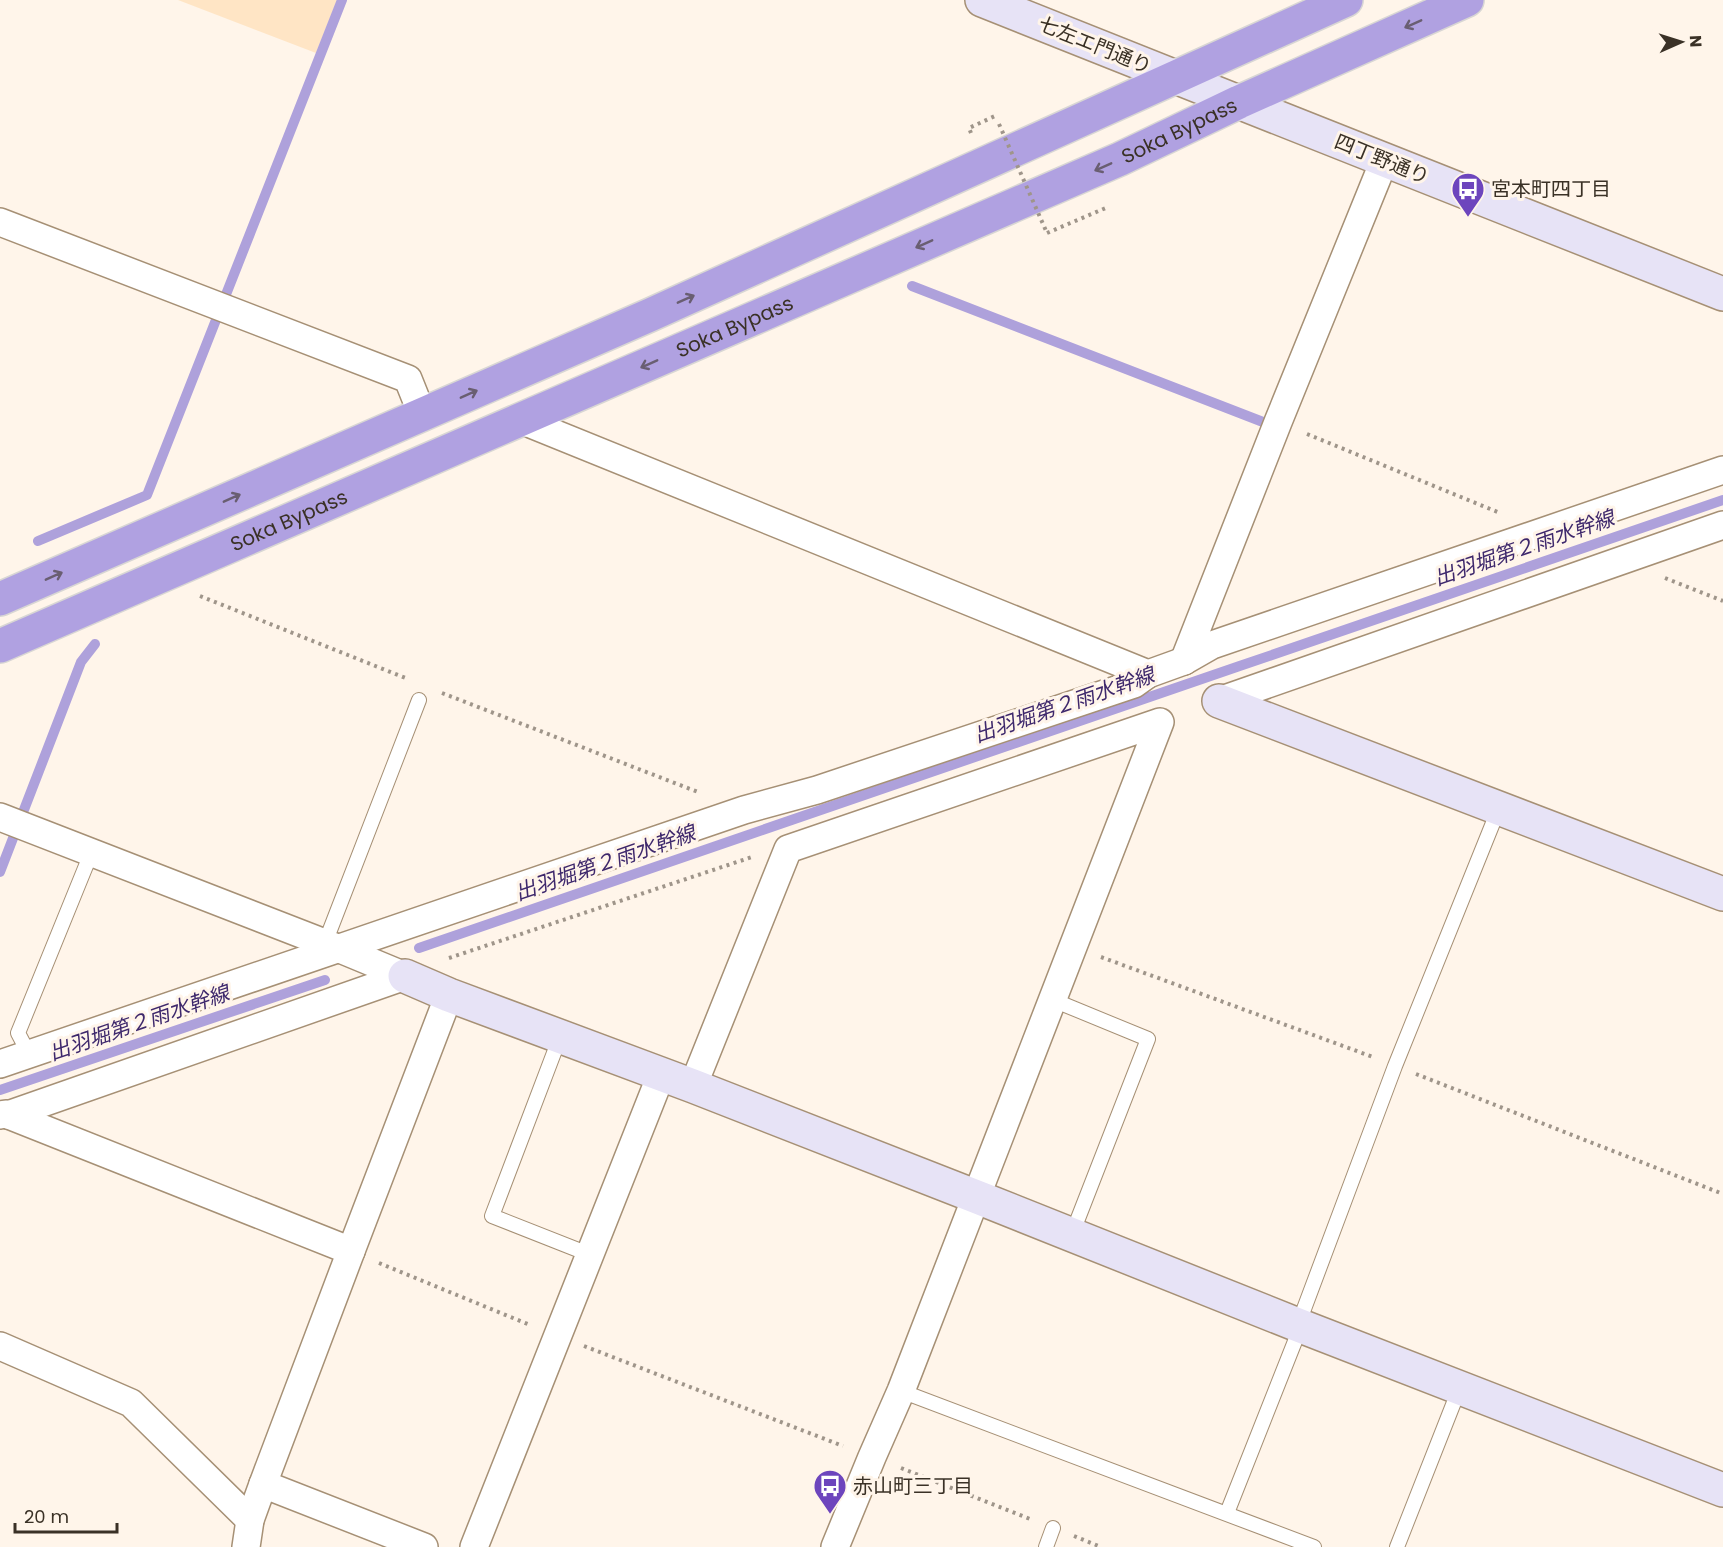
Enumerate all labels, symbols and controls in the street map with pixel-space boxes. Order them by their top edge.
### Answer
street label: 七左エ門通り [1034,10,1156,80]
north arrow [1651,12,1711,72]
one-way arrow [1405,19,1423,30]
text: N [1684,35,1707,48]
street label: Soka Bypass [1117,91,1242,170]
street label: 四丁野通り [1330,127,1434,191]
one-way arrow [1094,161,1112,173]
bus stop icon: 宮本町四丁目 [1450,171,1486,218]
place label: 宮本町四丁目 [1491,175,1611,203]
one-way arrow [915,239,933,251]
street label: Soka Bypass [672,289,798,364]
one-way arrow [676,292,694,304]
one-way arrow [640,359,658,370]
one-way arrow [459,388,477,399]
street label: Soka Bypass [226,483,352,558]
one-way arrow [223,491,241,503]
water label: 出羽堀第２雨水幹線 [1430,502,1621,592]
one-way arrow [44,570,62,581]
water label: 出羽堀第２雨水幹線 [970,659,1161,749]
water label: 出羽堀第２雨水幹線 [511,817,702,907]
water label: 出羽堀第２雨水幹線 [45,977,236,1067]
bus stop icon: 赤山町三丁目 [812,1468,848,1515]
place label: 赤山町三丁目 [853,1472,973,1500]
scale bar [15,1496,117,1534]
text: 20 m [24,1504,69,1529]

